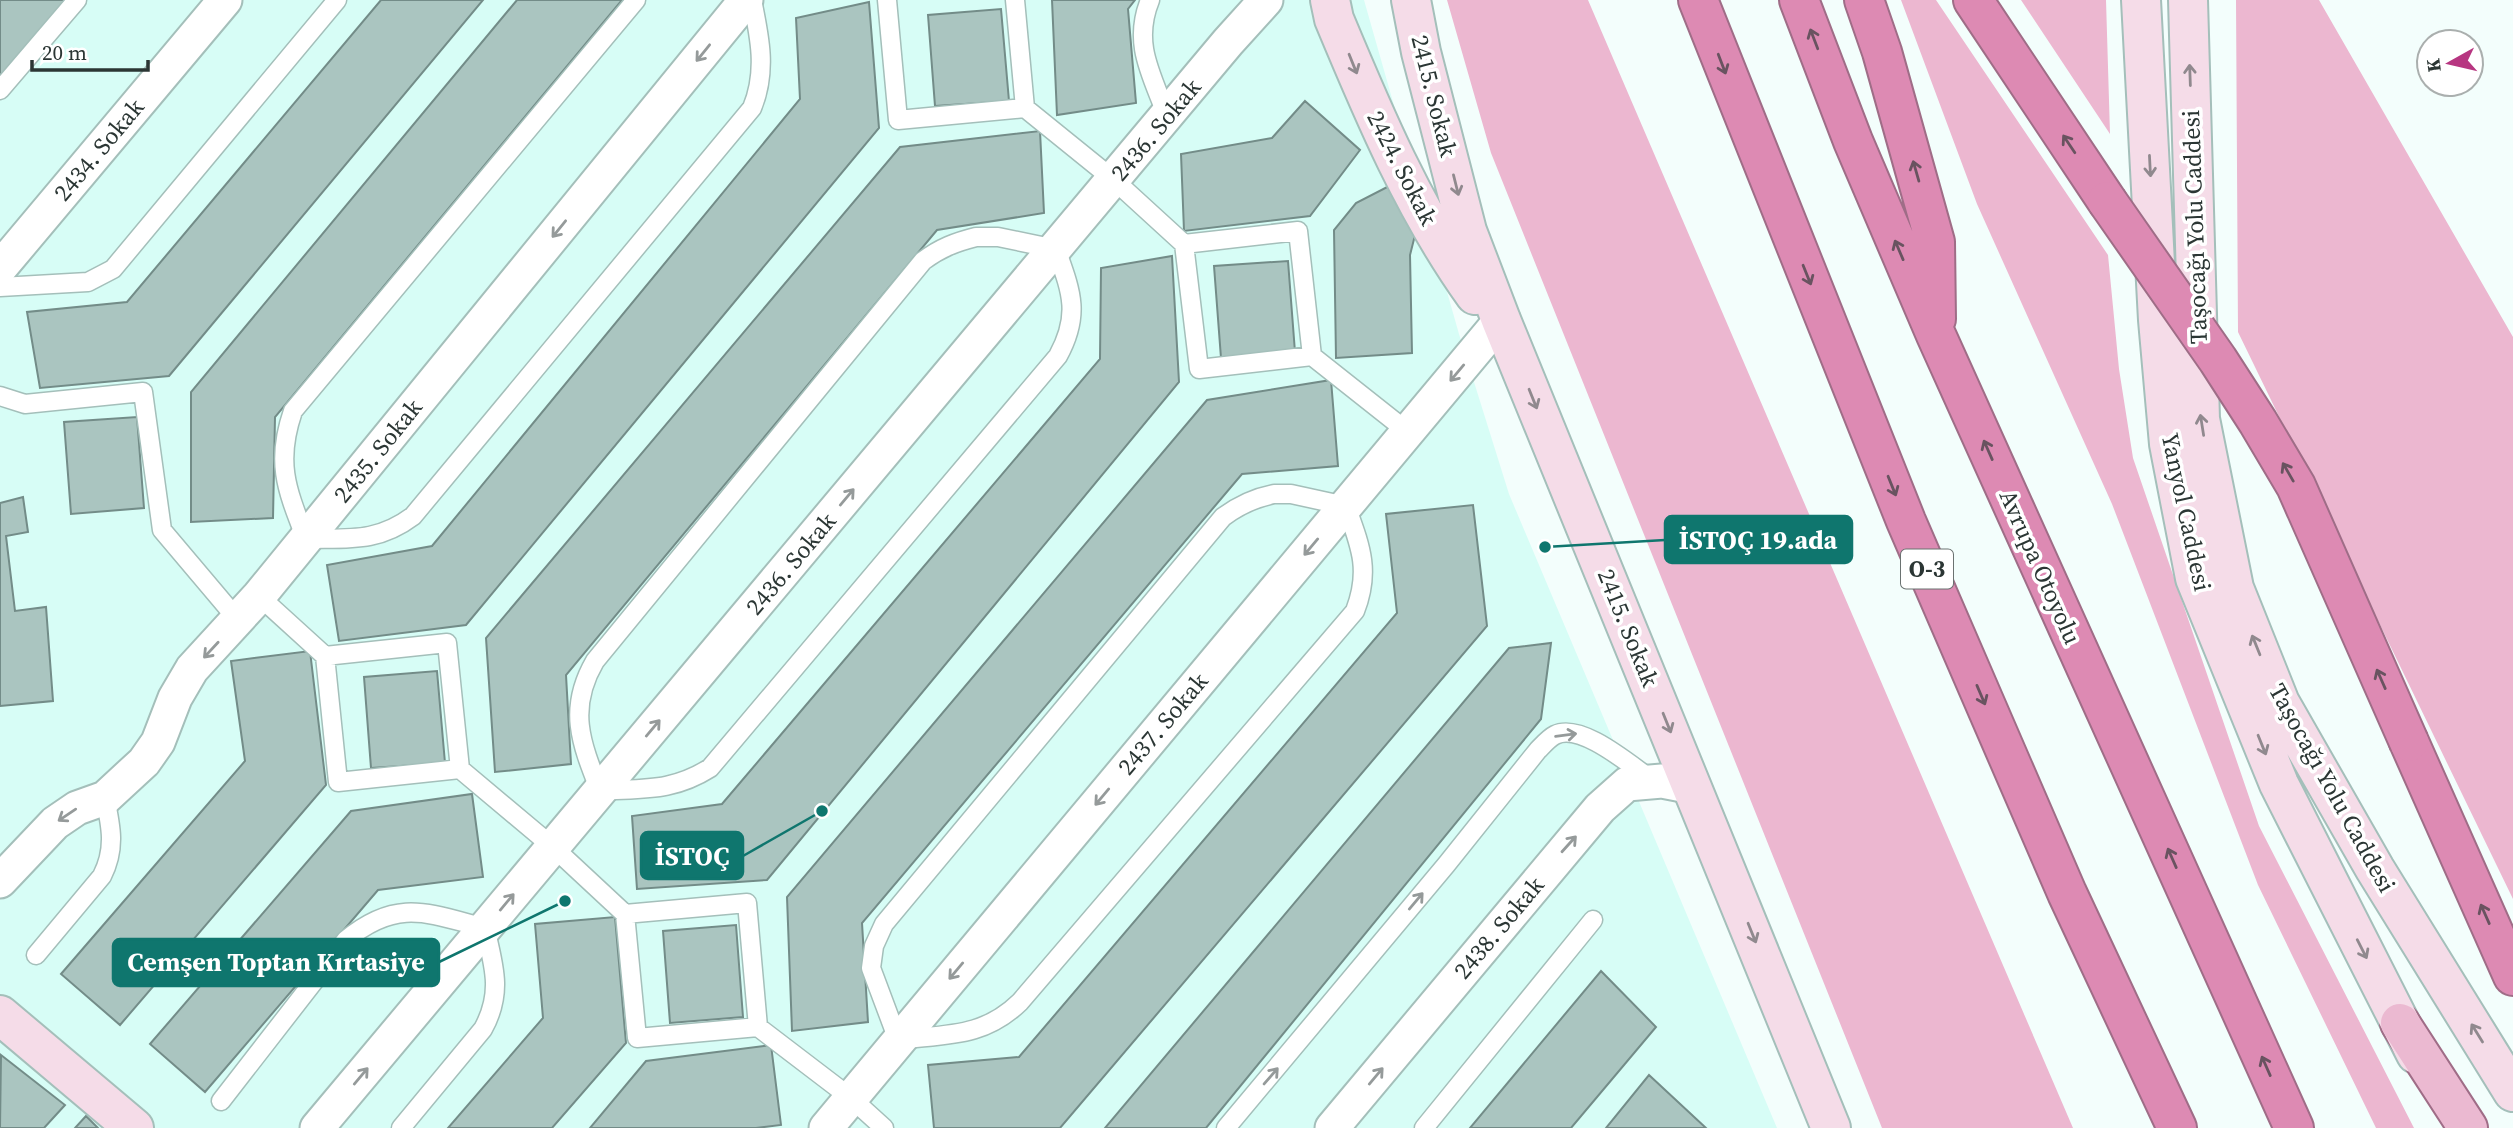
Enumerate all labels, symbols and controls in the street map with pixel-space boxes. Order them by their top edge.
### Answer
scale bar [32,28,147,72]
one-way arrow [1807,28,1819,50]
north arrow [2415,28,2485,98]
street label: 2415. Sokak [1403,31,1466,161]
text: 20 m [42,38,87,67]
one-way arrow [695,43,710,61]
one-way arrow [1717,52,1730,74]
one-way arrow [1347,53,1360,75]
text: K [2419,56,2447,74]
one-way arrow [2184,64,2197,87]
street label: 2436. Sokak [1103,71,1209,188]
street label: 2434. Sokak [46,91,152,208]
street label: 2424. Sokak [1359,105,1446,231]
street label: Taşocağı Yolu Caddesi [2174,109,2215,345]
one-way arrow [2062,135,2076,154]
one-way arrow [2144,154,2157,177]
one-way arrow [1908,161,1921,183]
one-way arrow [1450,174,1463,196]
one-way arrow [551,220,566,238]
one-way arrow [1892,239,1905,261]
one-way arrow [1801,264,1814,285]
one-way arrow [1449,363,1465,381]
one-way arrow [1528,388,1541,409]
street label: 2435. Sokak [326,391,430,509]
one-way arrow [2195,414,2208,437]
street label: Yanyol Caddesi [2154,430,2219,594]
one-way arrow [1981,440,1994,461]
one-way arrow [2280,462,2294,482]
one-way arrow [1886,475,1899,496]
street label: Avrupa Otoyolu [1992,484,2089,649]
one-way arrow [839,489,855,507]
street label: 2436. Sokak [738,505,844,622]
callout: İSTOÇ 19.ada [1665,516,1852,563]
text: İSTOÇ 19.ada [1679,522,1837,558]
one-way arrow [1304,538,1319,556]
road number: O-3 [1901,550,1953,589]
street label: 2415. Sokak [1590,564,1667,693]
one-way arrow [2249,634,2262,656]
one-way arrow [203,641,219,659]
street label: 2437. Sokak [1110,665,1216,782]
one-way arrow [2374,669,2387,691]
street label: Taşocağı Yolu Caddesi [2261,677,2404,898]
one-way arrow [1976,684,1989,705]
one-way arrow [1661,711,1674,733]
one-way arrow [645,719,661,737]
one-way arrow [1554,728,1577,741]
one-way arrow [2257,733,2270,755]
one-way arrow [1094,787,1110,805]
one-way arrow [57,808,77,822]
callout: İSTOÇ [641,832,743,879]
one-way arrow [1560,836,1576,854]
text: İSTOÇ [655,838,729,874]
one-way arrow [2165,848,2178,870]
street label: 2438. Sokak [1446,869,1552,986]
one-way arrow [1408,892,1424,910]
one-way arrow [499,893,515,911]
one-way arrow [2478,903,2491,925]
one-way arrow [1747,922,1760,944]
one-way arrow [2356,938,2370,959]
callout: Cemşen Toptan Kırtasiye [113,939,439,986]
text: Cemşen Toptan Kırtasiye [127,944,425,980]
one-way arrow [948,962,964,980]
one-way arrow [2470,1024,2484,1044]
one-way arrow [2259,1056,2272,1077]
one-way arrow [353,1067,368,1085]
one-way arrow [1368,1067,1384,1085]
one-way arrow [1263,1068,1279,1086]

